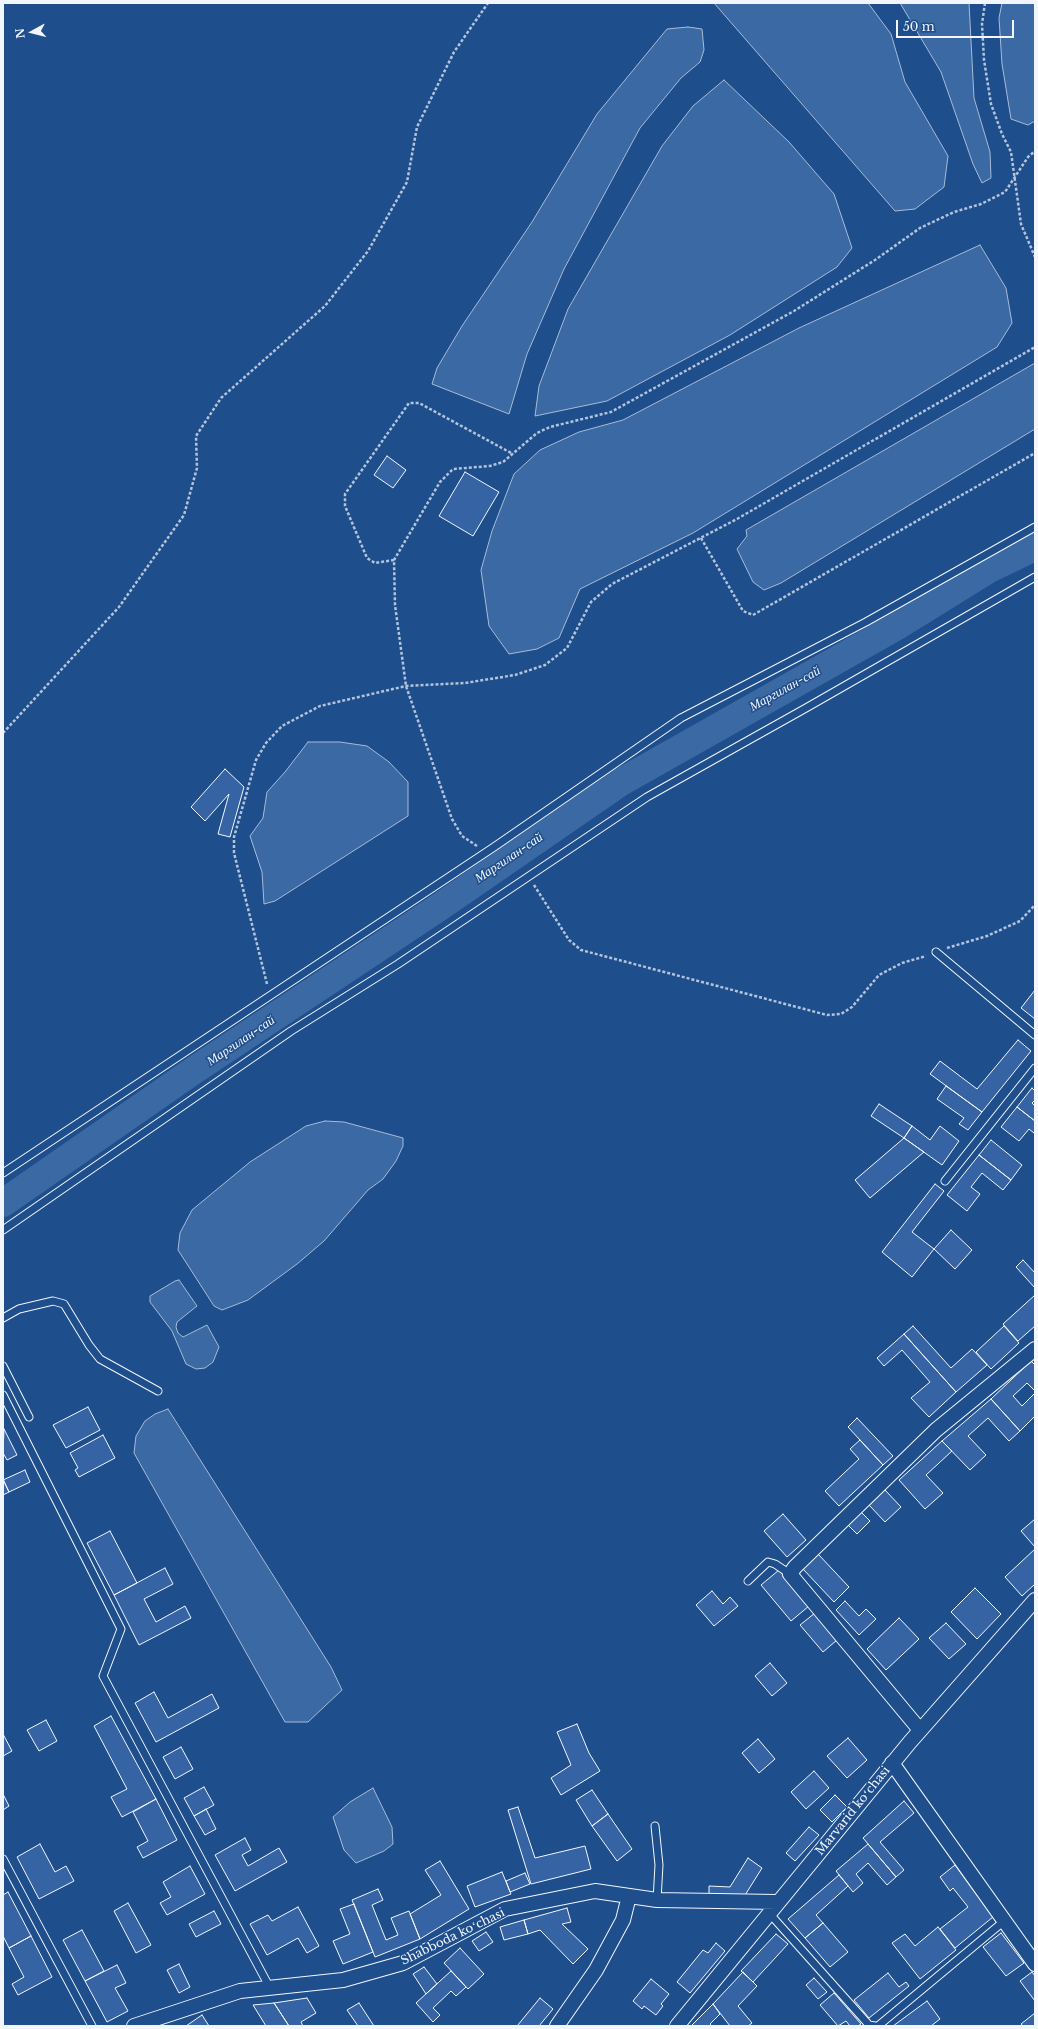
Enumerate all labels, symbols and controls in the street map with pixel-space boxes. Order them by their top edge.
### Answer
north arrow [12,12,52,52]
scale bar [898,12,1016,38]
text: 50 m [903,19,935,34]
text: N [13,27,28,39]
water label: Маргилан-сай [747,663,823,715]
water label: Маргилан-сай [472,830,546,886]
water label: Маргилан-сай [204,1013,278,1069]
street label: Marvarid koʻchasi [813,1764,893,1858]
street label: Shabboda koʻchasi [399,1906,507,1968]

